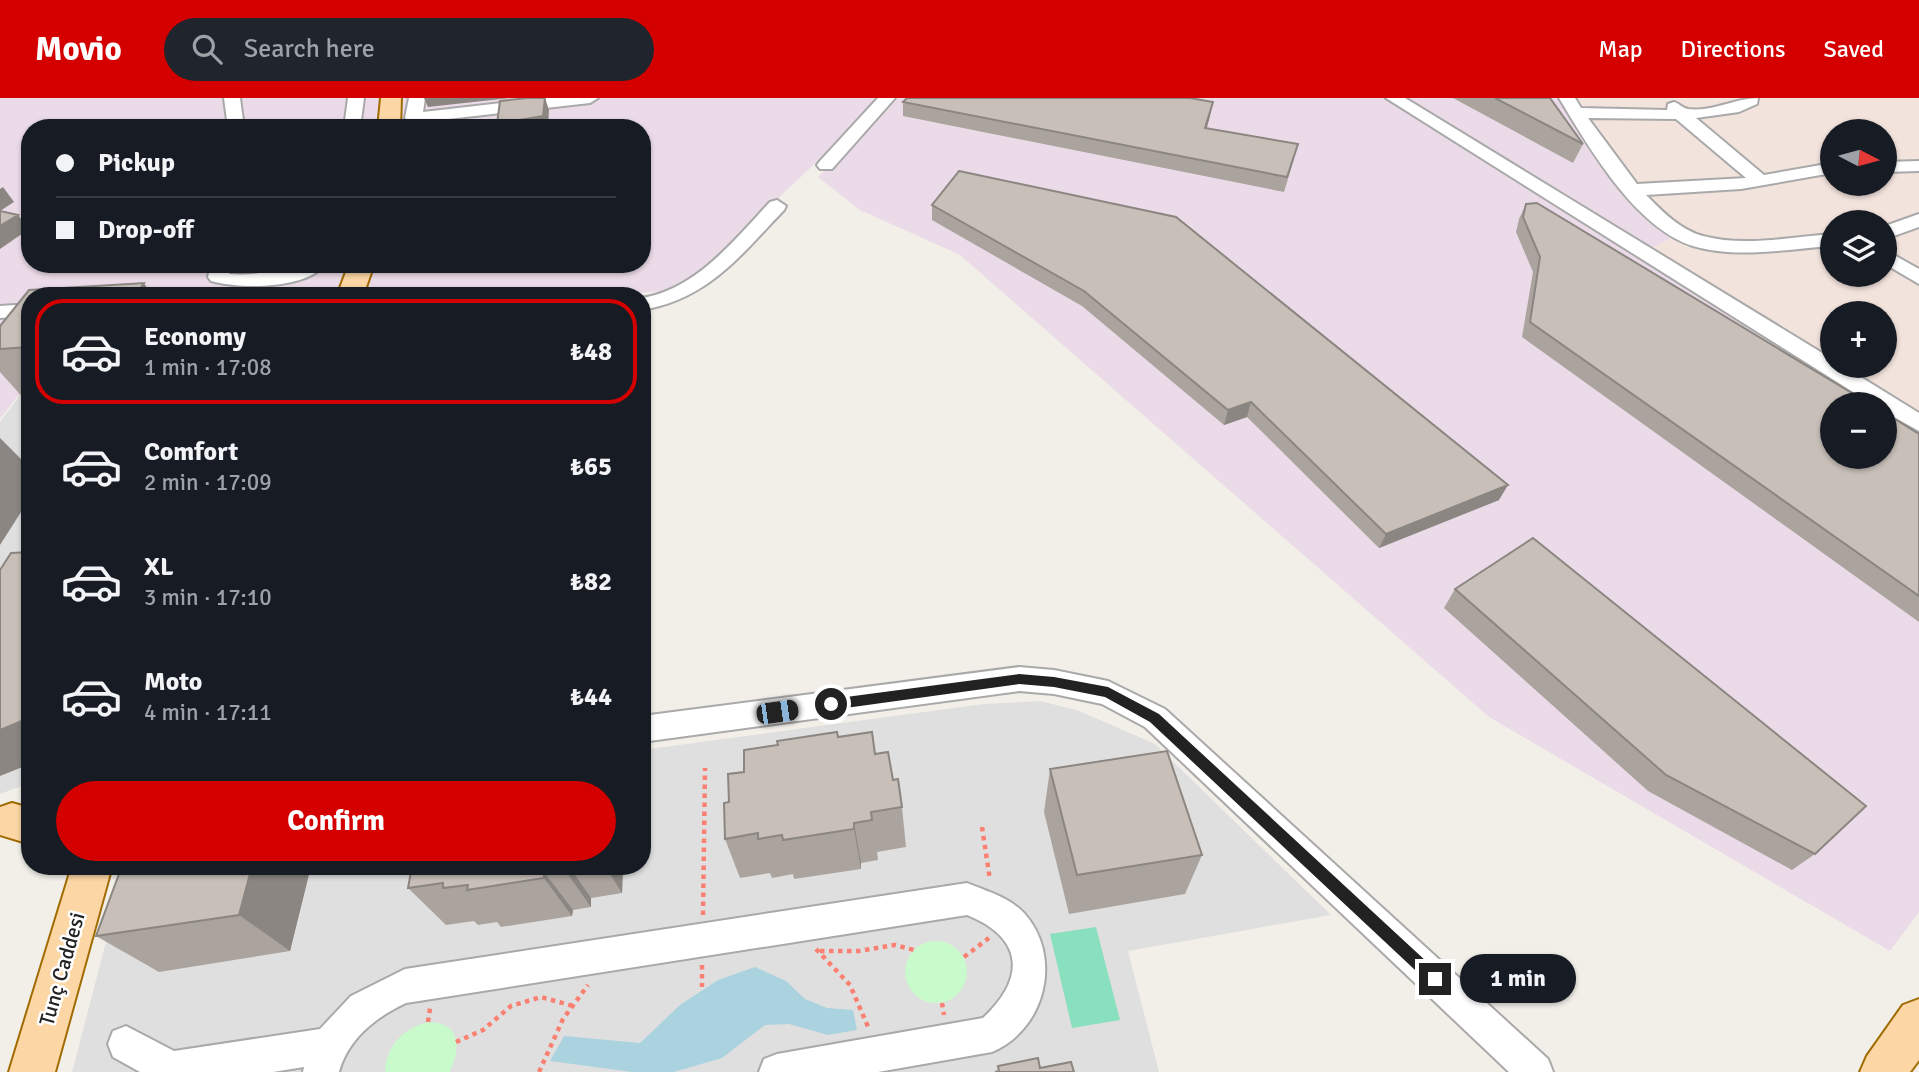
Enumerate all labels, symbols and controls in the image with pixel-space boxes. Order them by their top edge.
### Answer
search box [164,18,654,81]
text: Movio [35,29,122,70]
icon: search [188,30,226,68]
text: Search here [244,33,375,65]
text: Map [1598,34,1643,64]
text: Directions [1681,34,1786,64]
text: Saved [1824,34,1884,64]
north arrow [1820,119,1897,196]
map controls [1820,119,1897,469]
text: Pickup [98,147,175,179]
button: layers [1820,210,1897,287]
text: Drop-off [98,214,194,246]
button: + [1820,301,1897,378]
icon: car [60,320,123,383]
text: Economy [144,321,246,353]
text: ₺48 [570,336,612,368]
text: 1 min · 17:08 [144,353,272,382]
button: − [1820,392,1897,469]
icon: car [60,435,123,498]
text: Comfort [144,436,238,468]
text: ₺65 [570,451,612,483]
text: 2 min · 17:09 [144,468,272,497]
icon: car [60,550,123,613]
text: XL [144,551,174,583]
text: ₺82 [570,566,612,598]
text: 3 min · 17:10 [144,583,272,612]
icon: car [60,665,123,728]
text: Moto [144,666,202,698]
text: ₺44 [570,681,612,713]
route start [815,688,847,720]
text: 4 min · 17:11 [144,698,272,727]
car [755,699,800,725]
button: Confirm [56,781,616,861]
street label: Tunç Caddesi [33,909,91,1029]
callout: 1 min [1460,954,1575,1004]
route end [1419,963,1451,995]
text: 1 min [1490,964,1546,993]

